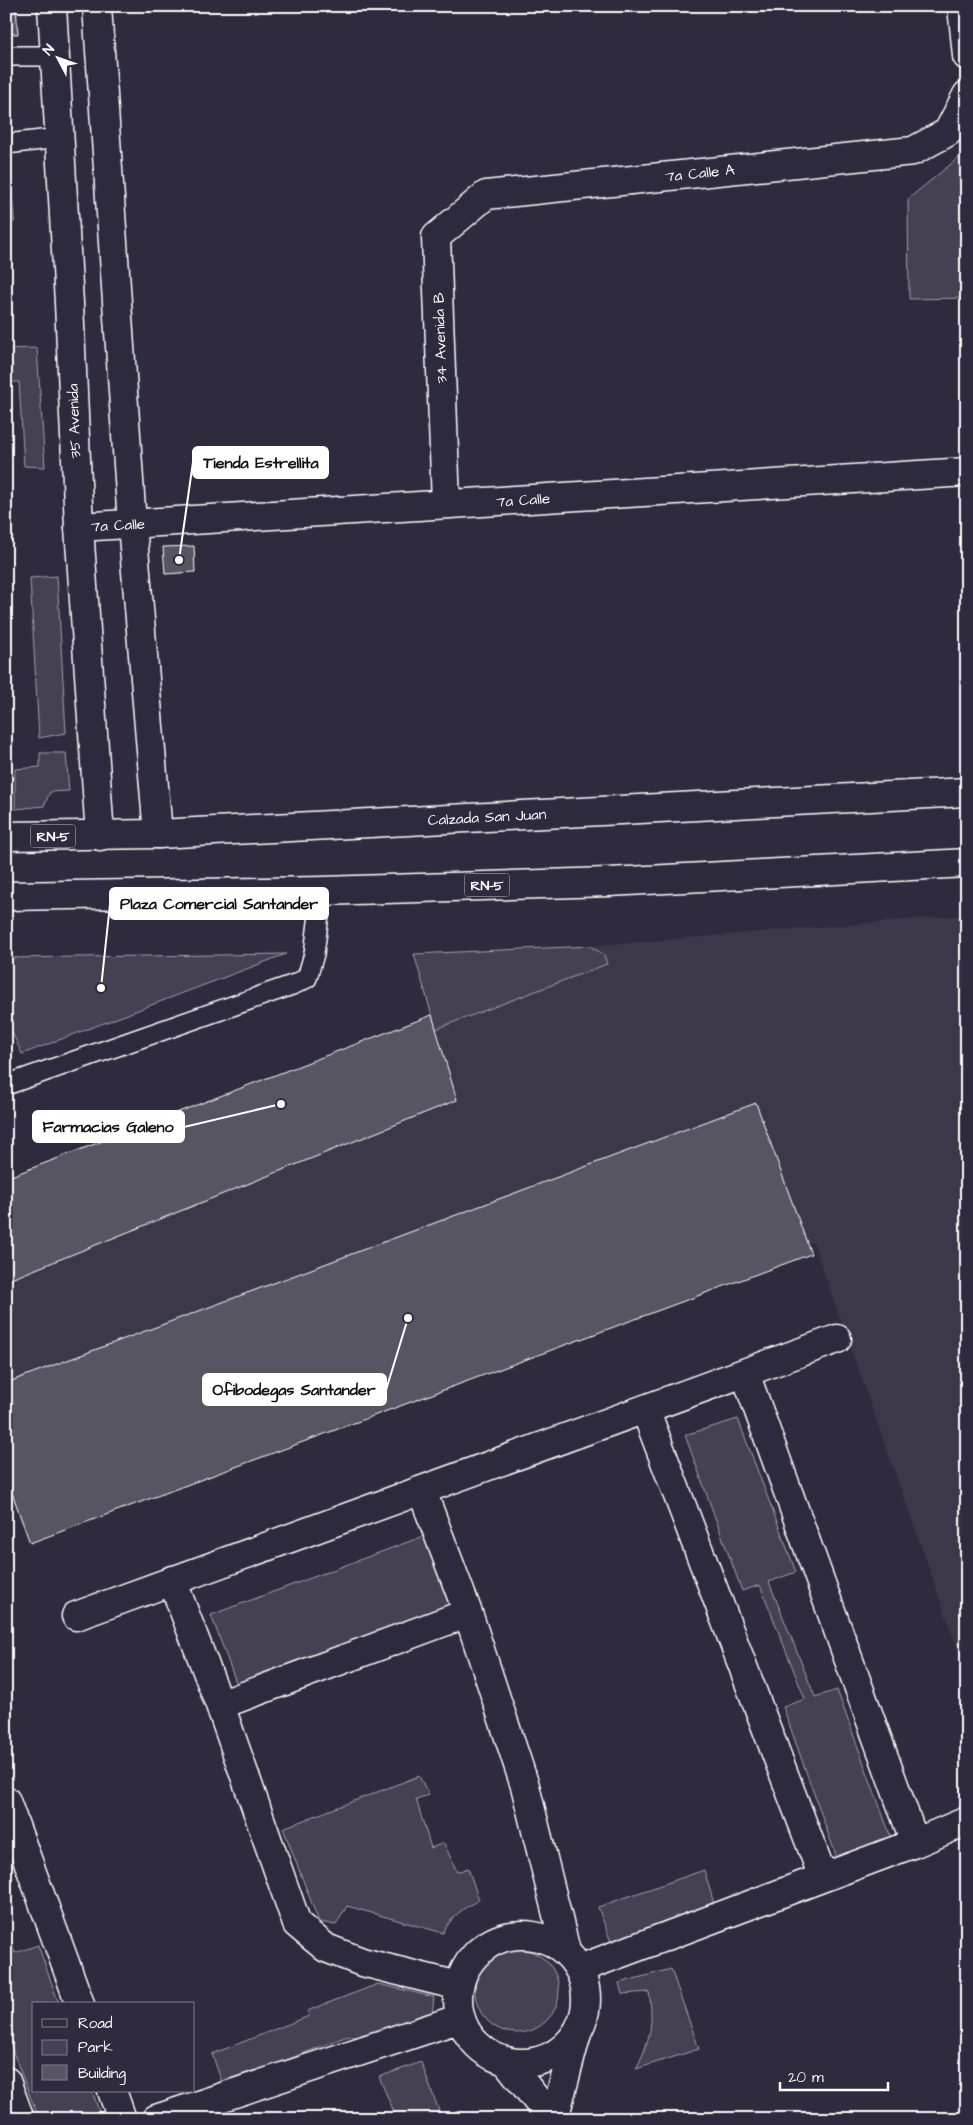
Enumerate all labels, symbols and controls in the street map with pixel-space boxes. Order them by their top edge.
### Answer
north arrow [32,32,82,82]
text: N [39,40,60,60]
street label: 7a Calle A [664,159,736,188]
street label: 34 Avenida B [428,292,453,384]
street label: 35 Avenida [63,383,86,459]
callout: Tienda Estrellita [193,447,328,478]
text: Tienda Estrellita [202,452,320,474]
street label: 7a Calle [495,488,551,513]
street label: 7a Calle [91,514,146,537]
street label: Calzada San Juan [427,804,547,831]
road number: RN-5 [30,824,76,848]
road number: RN-5 [464,874,510,896]
callout: Plaza Comercial Santander [110,888,328,919]
text: Plaza Comercial Santander [120,893,318,915]
callout: Farmacias Galeno [33,1111,184,1142]
text: Farmacias Galeno [42,1116,175,1138]
callout: Ofibodegas Santander [203,1374,386,1405]
text: Ofibodegas Santander [212,1379,376,1403]
legend [32,2002,195,2092]
text: Road [78,2013,113,2034]
text: Park [78,2037,113,2058]
scale bar [780,2060,888,2092]
text: Building [78,2063,126,2085]
text: 20 m [788,2067,824,2088]

